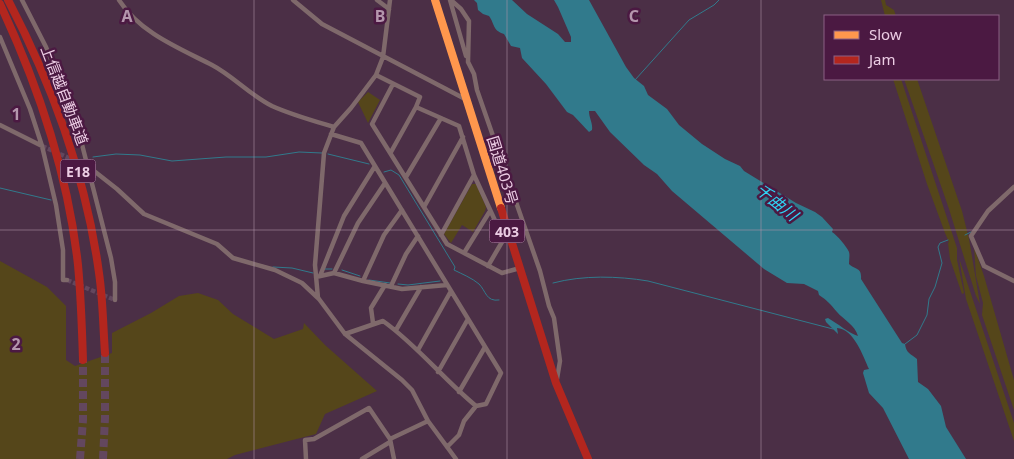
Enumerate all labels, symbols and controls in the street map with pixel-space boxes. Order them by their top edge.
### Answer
text: A [121,5,133,27]
text: B [375,5,385,27]
text: C [629,5,639,27]
legend [824,15,999,80]
text: Slow [869,24,902,44]
street label: 上信越自動車道 [37,42,93,148]
text: Jam [867,49,896,69]
text: 1 [11,103,21,125]
street label: 国道403号 [483,133,523,207]
road number: E18 [60,160,96,182]
water label: 千曲川 [751,178,804,227]
road number: 403 [490,220,524,242]
text: 2 [11,333,21,355]

